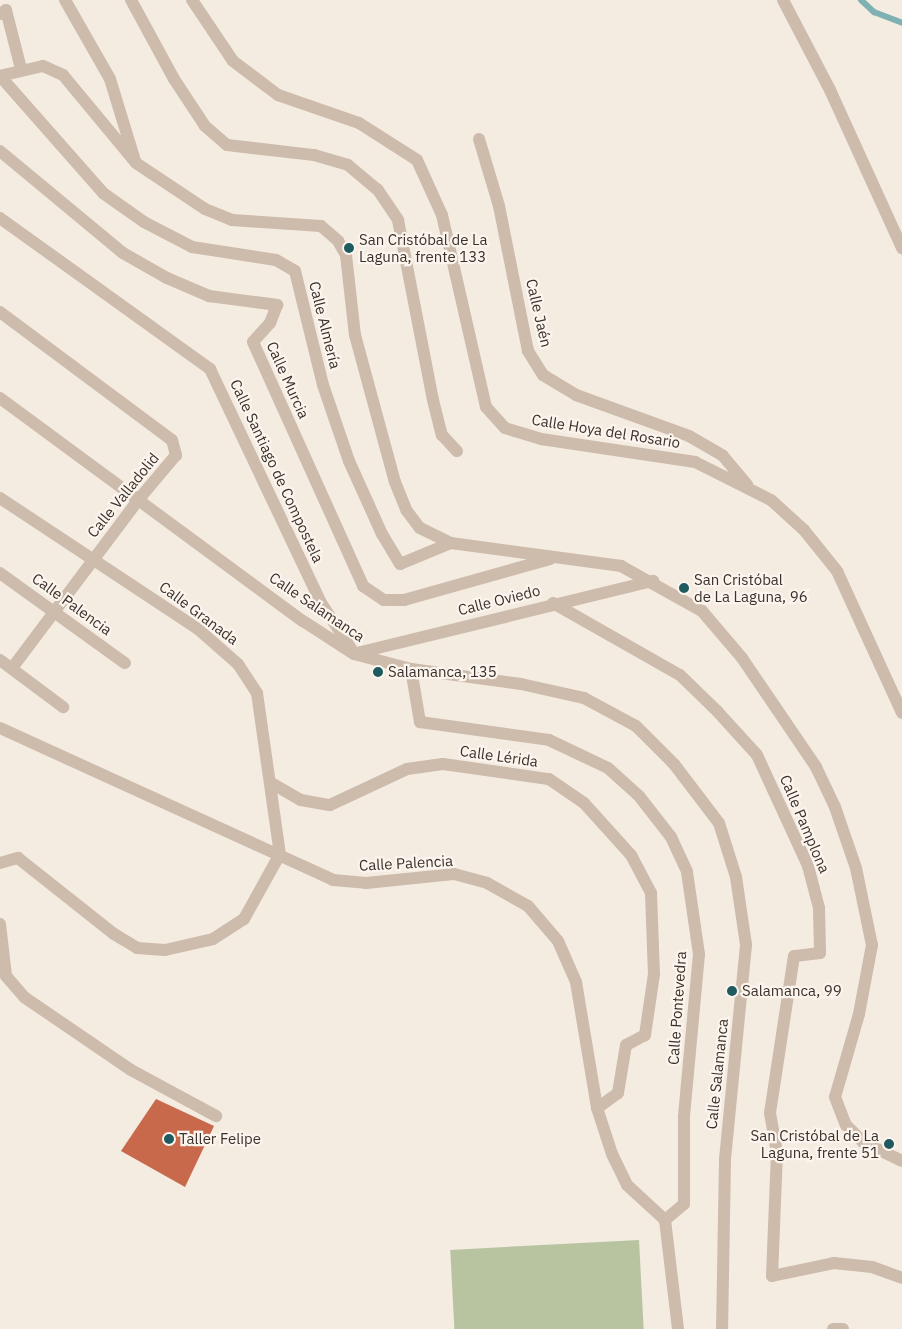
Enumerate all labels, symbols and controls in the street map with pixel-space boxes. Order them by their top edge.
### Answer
place label: San Cristóbal de La Laguna, frente 133 [359,230,487,265]
marker: San Cristóbal de La Laguna, frente 133 [343,242,355,254]
street label: Calle Jaén [522,277,556,349]
street label: Calle Almería [305,279,345,371]
street label: Calle Murcia [263,339,313,421]
street label: Calle Santiago de Compostela [227,376,327,566]
street label: Calle Hoya del Rosario [530,410,682,452]
street label: Calle Valladolid [83,449,163,541]
street label: Calle Salamanca [266,568,368,646]
street label: Calle Palencia [29,569,115,639]
place label: San Cristóbal de La Laguna, 96 [694,570,808,605]
street label: Calle Granada [156,577,242,649]
street label: Calle Oviedo [456,581,542,619]
marker: San Cristóbal de La Laguna, 96 [678,582,690,594]
place label: Salamanca, 135 [388,663,497,681]
marker: Salamanca, 135 [372,666,384,678]
street label: Calle Lérida [459,742,539,770]
street label: Calle Pamplona [776,772,834,876]
street label: Calle Palencia [358,852,454,874]
street label: Calle Pontevedra [664,951,690,1065]
place label: Salamanca, 99 [742,982,842,1000]
marker: Salamanca, 99 [726,985,738,997]
street label: Calle Salamanca [702,1018,732,1130]
place label: San Cristóbal de La Laguna, frente 51 [751,1126,879,1161]
place label: Taller Felipe [179,1130,261,1148]
marker: Taller Felipe [163,1133,175,1145]
marker: San Cristóbal de La Laguna, frente 51 [883,1138,895,1150]

